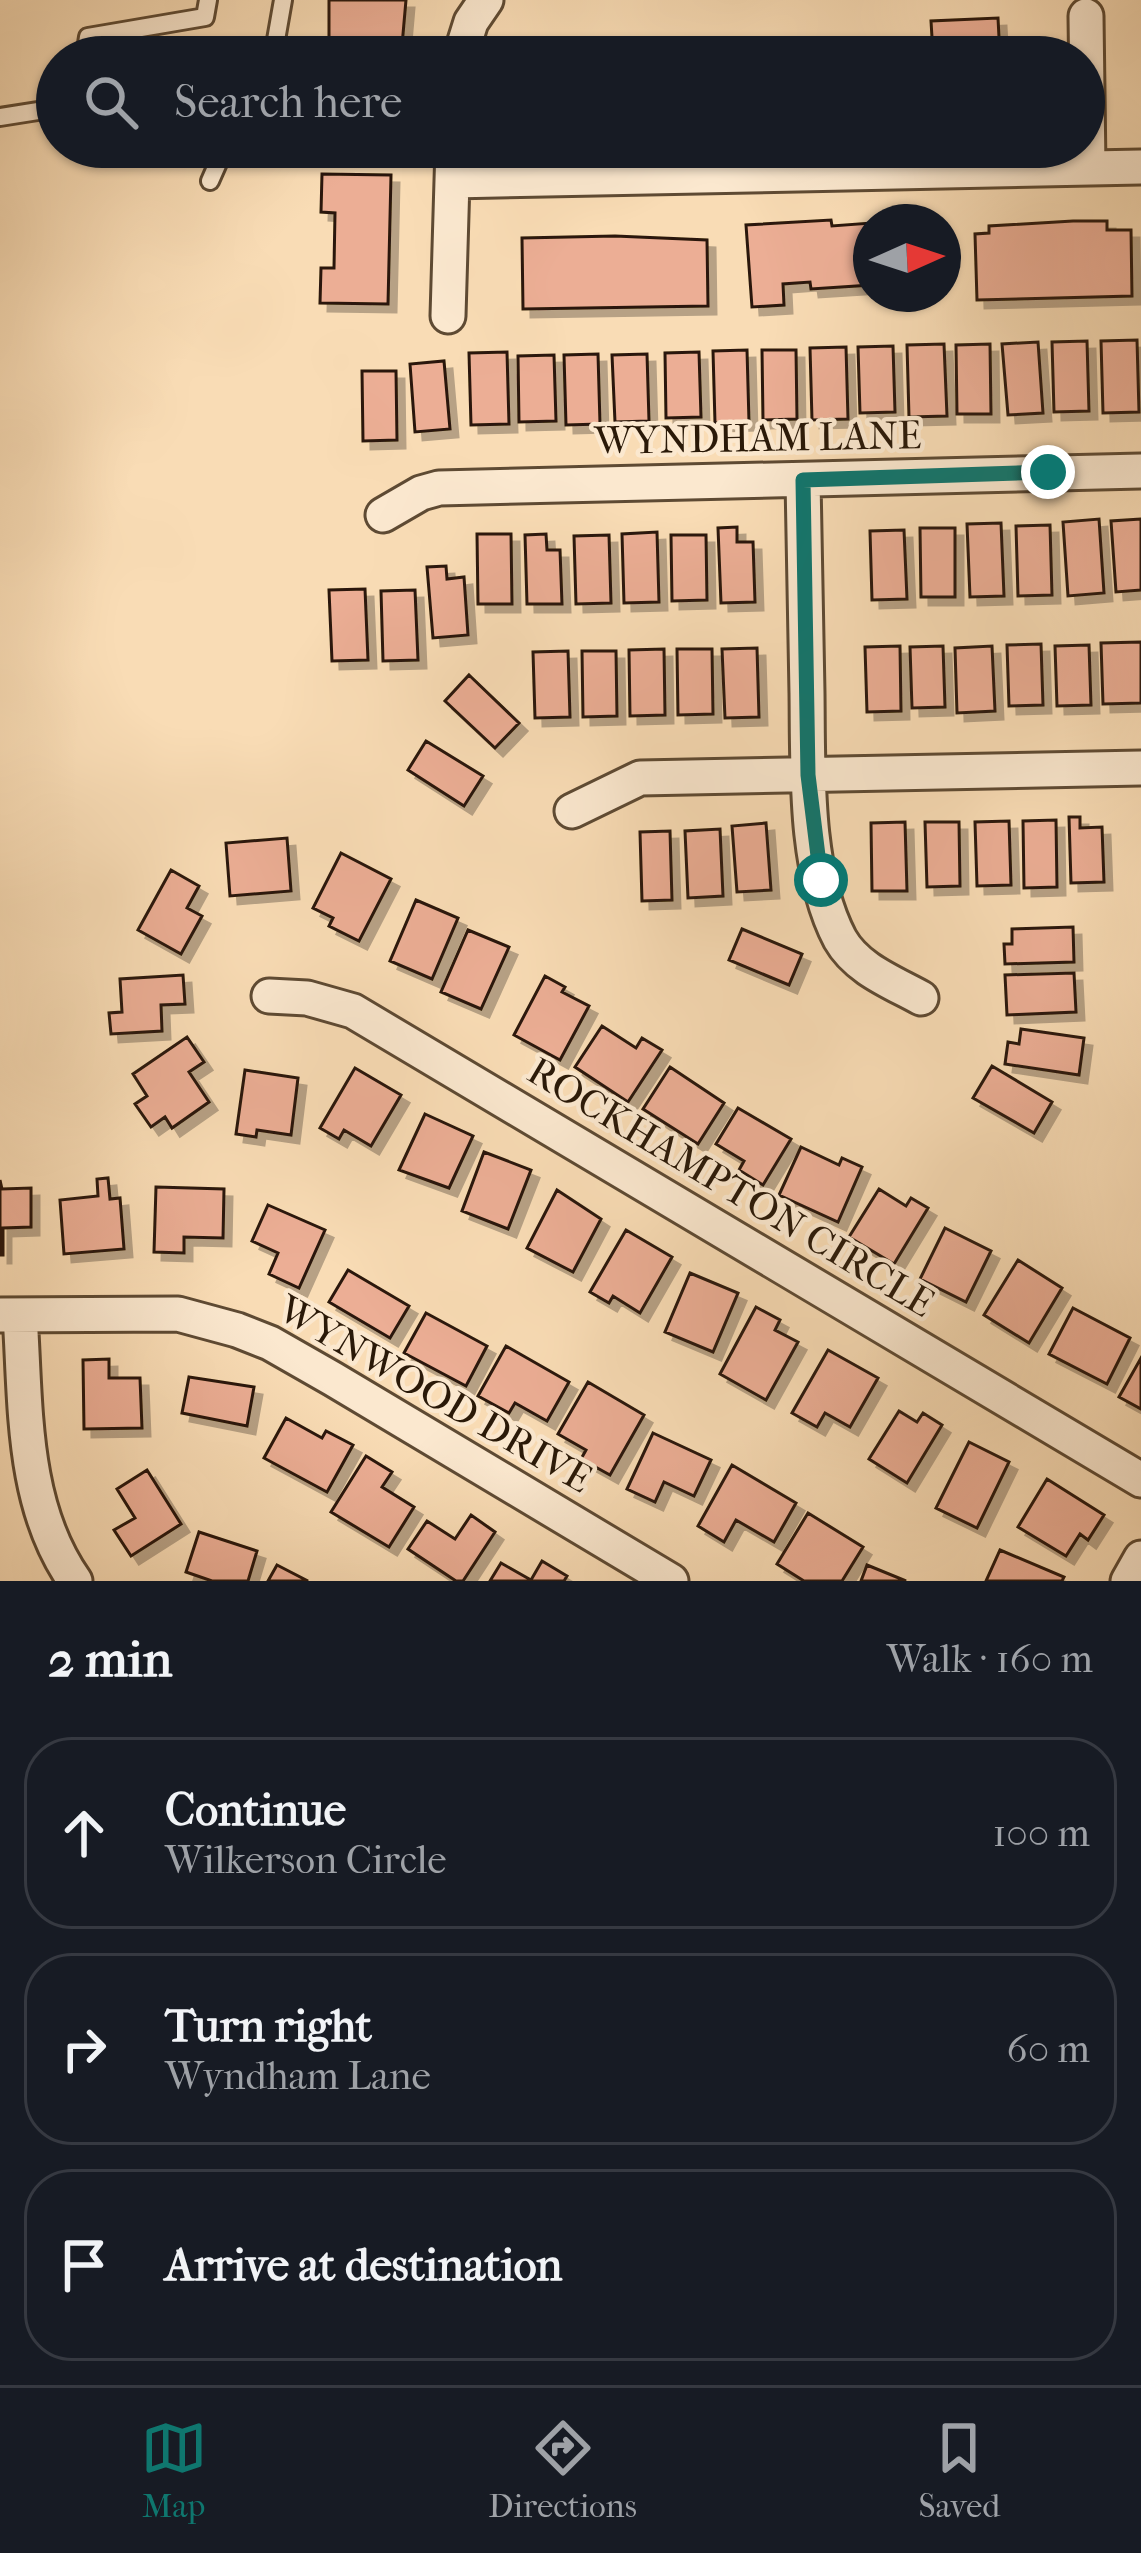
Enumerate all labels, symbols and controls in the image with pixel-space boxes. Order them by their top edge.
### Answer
search box [36,36,1105,168]
icon: search [78,69,144,135]
text: Search here [174,76,402,129]
north arrow [853,204,961,312]
street label: WYNDHAM LANE [593,412,922,464]
route end [1021,445,1075,499]
route start [794,853,848,907]
street label: ROCKHAMPTON CIRCLE [520,1047,942,1327]
street label: WYNWOOD DRIVE [269,1285,600,1502]
text: 2 min [48,1629,172,1689]
text: Walk · 160 m [887,1636,1093,1682]
text: Continue [165,1784,346,1837]
icon: ahead [51,1800,117,1866]
text: 100 m [992,1810,1090,1856]
text: Wilkerson Circle [165,1837,446,1883]
text: Turn right [165,2000,372,2053]
icon: right [51,2016,117,2082]
text: 60 m [1007,2026,1090,2072]
text: Wyndham Lane [165,2053,431,2099]
icon: arrive [51,2232,117,2298]
text: Arrive at destination [165,2239,562,2292]
tab: Map [141,2415,207,2526]
tab: Directions [488,2415,637,2526]
tab: Saved [918,2415,1000,2526]

